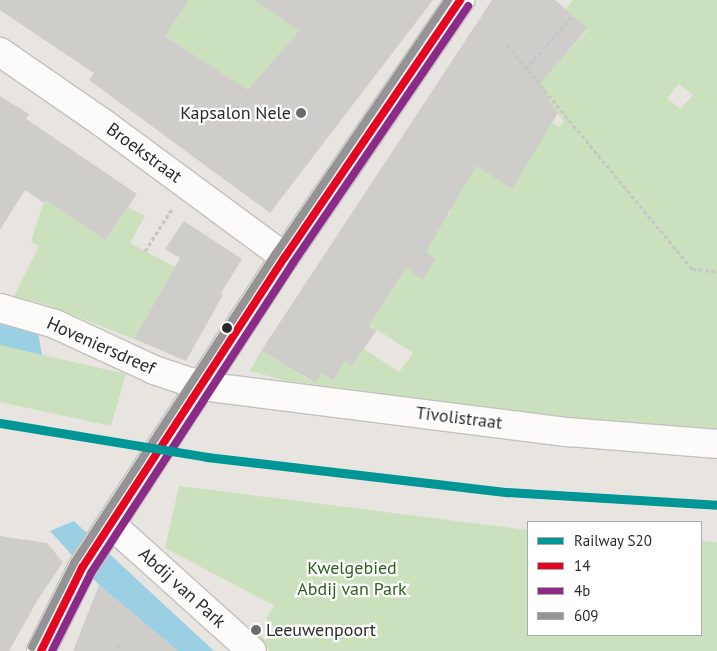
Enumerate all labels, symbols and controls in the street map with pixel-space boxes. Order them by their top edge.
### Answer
place label: Kapsalon Nele [180,102,291,124]
marker: Kapsalon Nele [295,107,307,119]
street label: Broekstraat [102,118,186,188]
street label: Hoveniersdreef [43,312,159,380]
unlabelled marker [222,323,232,333]
street label: Tivolistraat [415,402,503,434]
legend [527,521,702,636]
text: Railway S20 [574,531,652,550]
street label: Abdij van Park [134,543,230,633]
text: 14 [574,556,590,575]
park label: Kwelgebied Abdij van Park [297,558,407,600]
text: 4b [574,581,590,600]
text: 609 [574,606,599,625]
place label: Leeuwenpoort [266,619,376,641]
marker: Leeuwenpoort [250,624,262,636]

